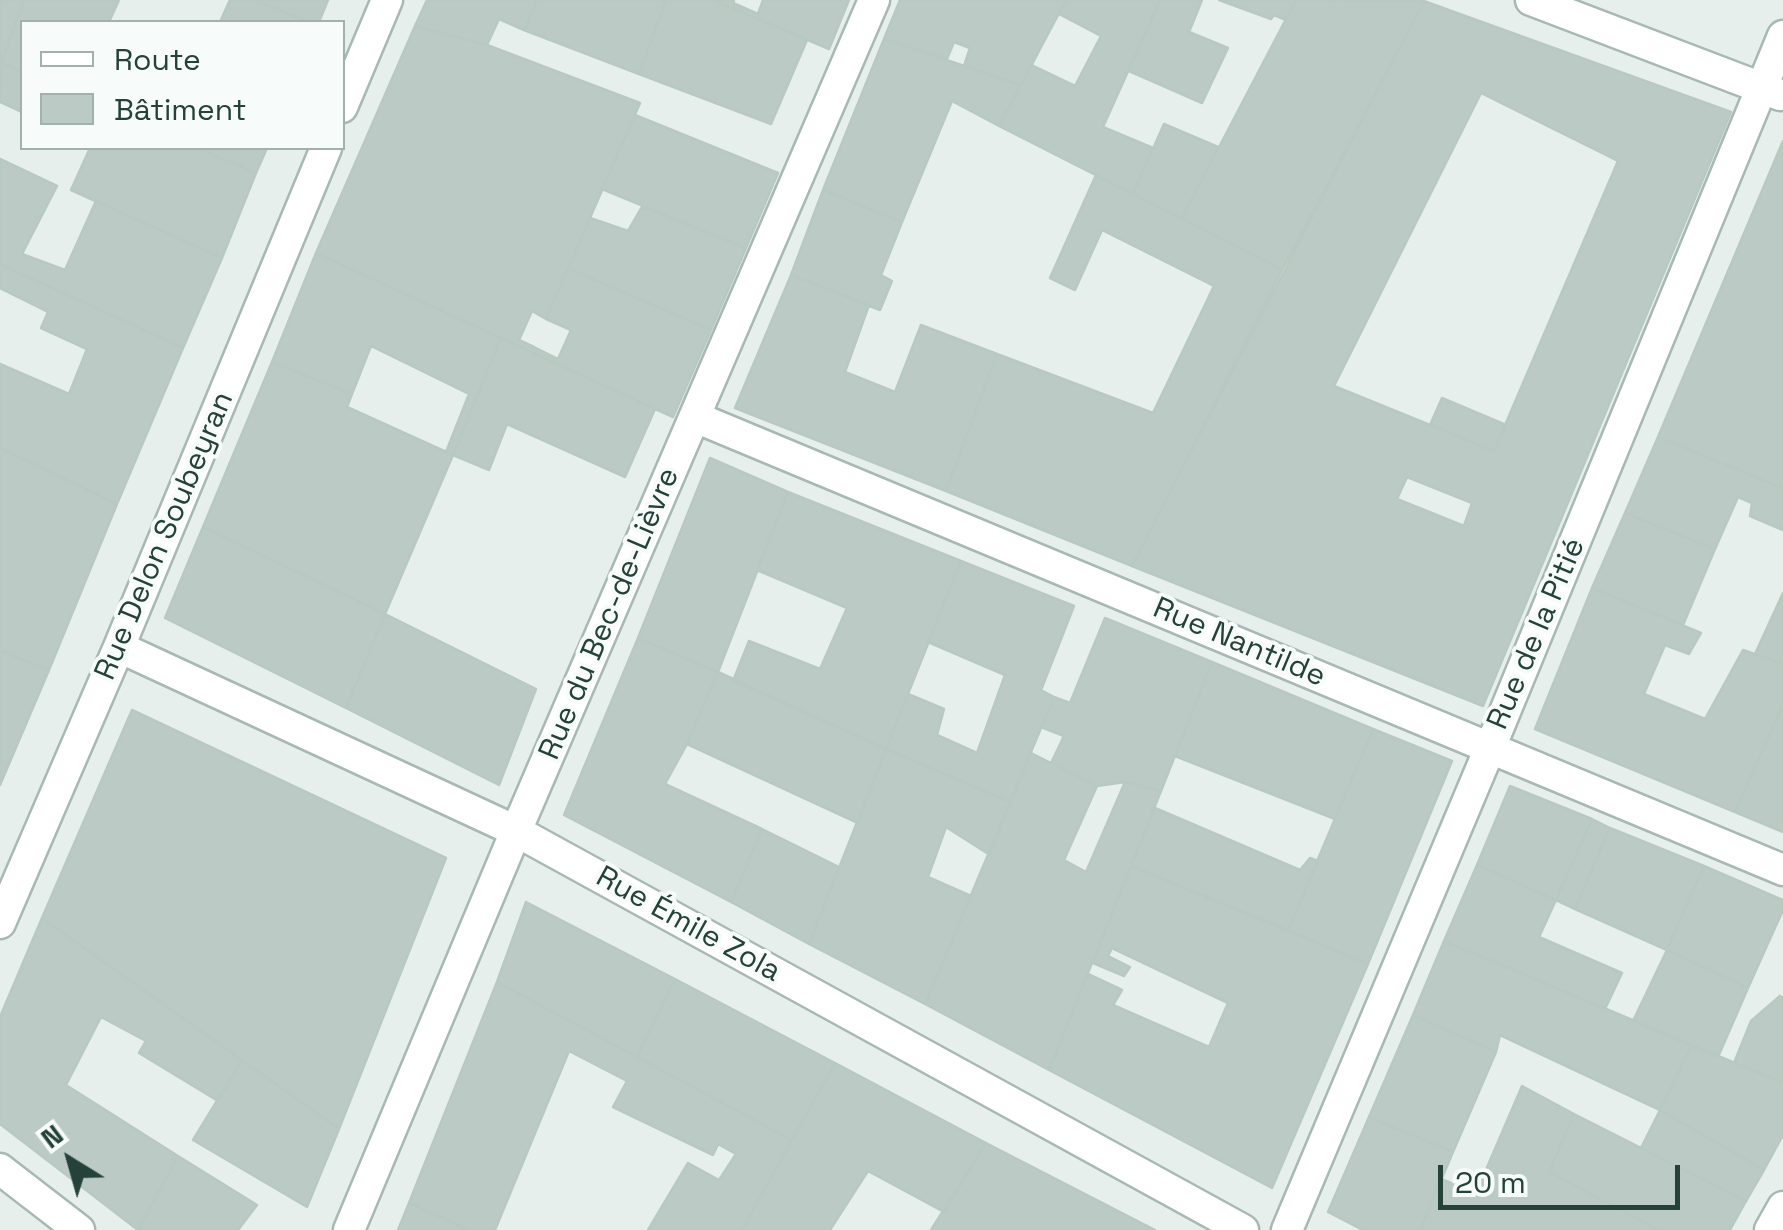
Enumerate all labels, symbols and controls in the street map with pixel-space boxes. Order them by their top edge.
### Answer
legend [20,20,345,150]
text: Route [114,40,201,79]
text: Bâtiment [114,90,247,129]
street label: Rue Delon Soubeyran [88,386,242,686]
street label: Rue du Bec-de-Lièvre [532,463,688,765]
street label: Rue de la Pitié [1481,533,1593,735]
street label: Rue Nantilde [1148,591,1330,695]
street label: Rue Émile Zola [589,859,787,991]
north arrow [20,1110,120,1210]
text: N [34,1116,70,1156]
scale bar [1443,1145,1686,1207]
text: 20 m [1455,1163,1526,1202]

